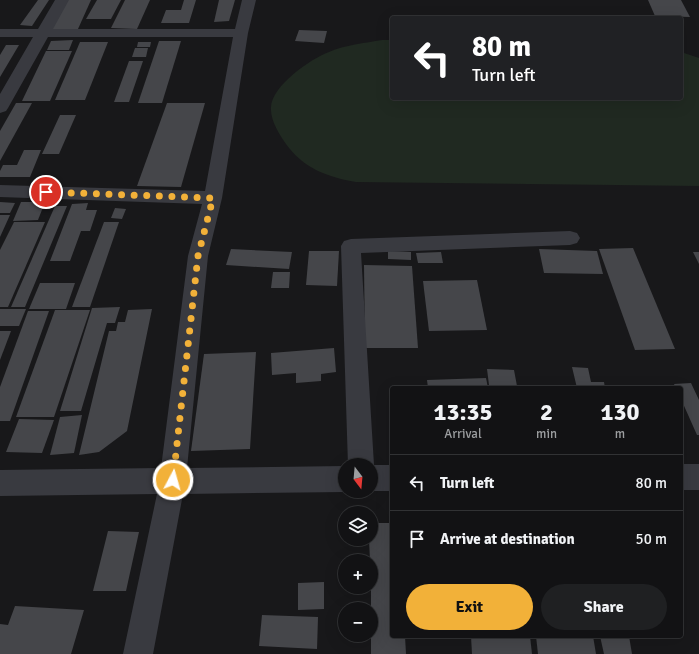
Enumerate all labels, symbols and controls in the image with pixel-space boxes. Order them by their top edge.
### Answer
text: 80 m [472,30,531,64]
icon: left [406,32,458,84]
text: Turn left [472,64,535,86]
pin [29,175,63,209]
icon: arrive [35,181,57,203]
text: 13:35 [434,397,492,427]
text: 2 [540,397,553,427]
text: 130 [601,397,639,427]
text: Arrival [444,426,482,442]
text: min [536,426,557,442]
text: m [615,426,625,442]
north arrow [338,458,378,498]
map controls [338,458,378,642]
position arrow [152,459,194,501]
icon: left [406,472,428,494]
text: Turn left [440,474,494,492]
text: 80 m [636,474,667,492]
button: layers [338,506,378,546]
icon: arrive [406,528,428,550]
text: Arrive at destination [440,530,575,548]
text: 50 m [636,530,667,548]
button: + [338,554,378,594]
button: Exit [406,584,533,630]
button: Share [541,584,667,630]
button: − [338,602,378,642]

